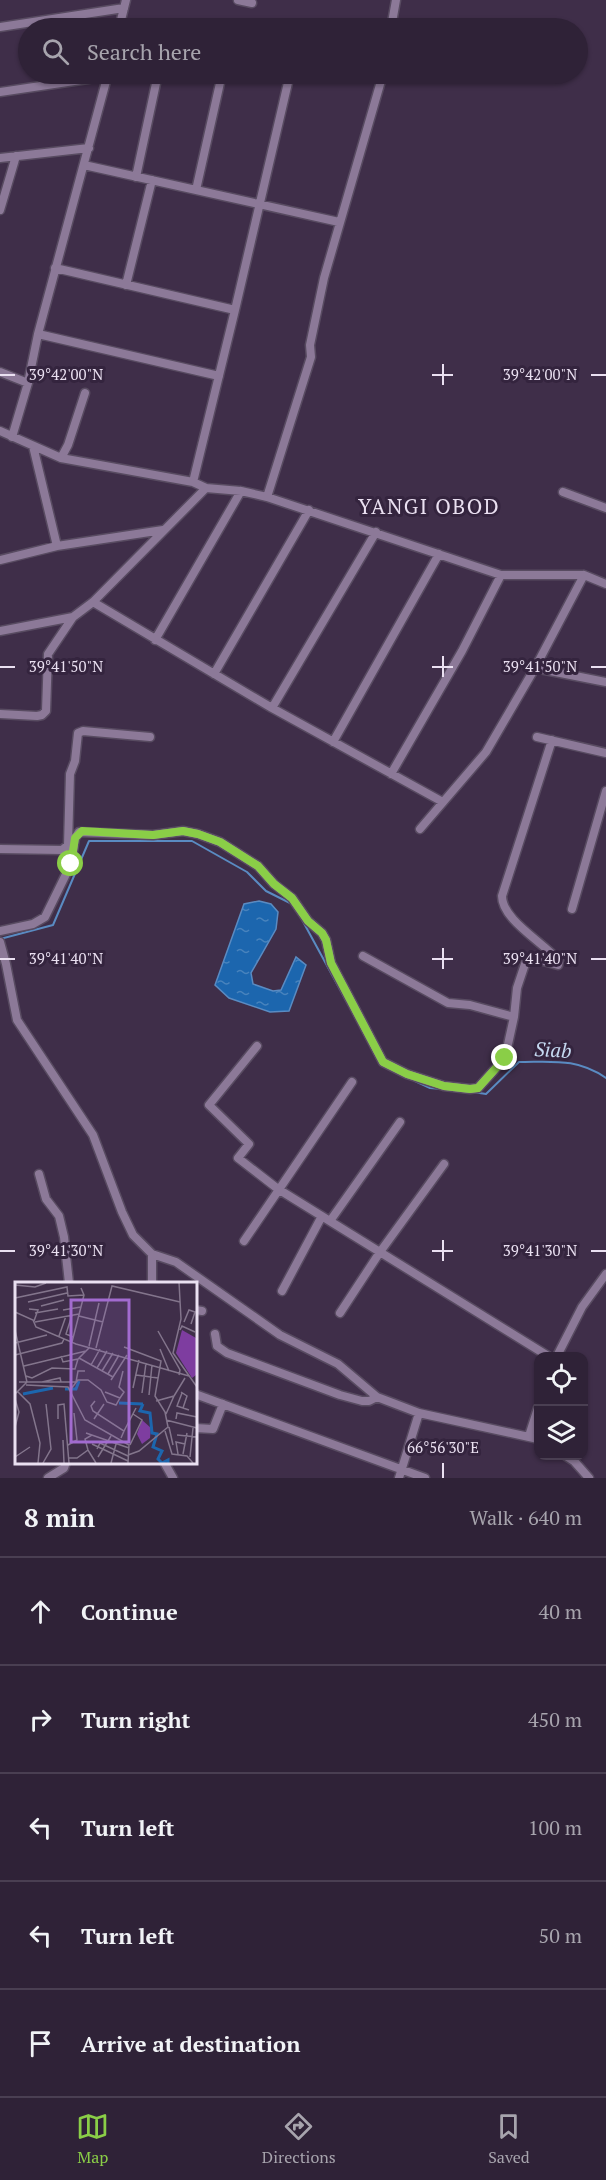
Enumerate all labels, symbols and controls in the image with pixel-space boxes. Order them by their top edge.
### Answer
search box [18,18,588,84]
icon: search [39,35,72,68]
text: Search here [87,37,201,66]
text: 39°42'00"N [29,364,103,384]
text: 39°42'00"N [503,364,577,384]
district label: YANGI OBOD [358,492,500,520]
text: 39°41'50"N [29,656,103,676]
text: 39°41'50"N [503,656,577,676]
route start [57,850,83,876]
text: 39°41'40"N [29,948,103,968]
text: 39°41'40"N [503,948,577,968]
water label: Siab [534,1035,572,1064]
route end [491,1044,517,1070]
text: 39°41'30"N [29,1240,103,1260]
text: 39°41'30"N [503,1240,577,1260]
inset map [15,1282,196,1463]
map controls [534,1352,588,1460]
button: locate [534,1352,588,1406]
button: layers [534,1406,588,1460]
text: 66°56'30"E [407,1437,479,1457]
text: 8 min [24,1500,95,1534]
text: Walk · 640 m [470,1504,582,1531]
icon: ahead [24,1595,57,1628]
text: Continue [81,1597,178,1626]
text: 40 m [539,1598,582,1625]
icon: right [24,1703,57,1736]
text: Turn right [81,1705,190,1734]
text: 450 m [528,1706,582,1733]
icon: left [24,1811,57,1844]
text: Turn left [81,1813,174,1842]
text: 100 m [528,1814,582,1841]
icon: left [24,1919,57,1952]
text: Turn left [81,1921,174,1950]
text: 50 m [539,1922,582,1949]
icon: arrive [24,2027,57,2060]
text: Arrive at destination [81,2029,300,2058]
tab: Map [76,2110,109,2168]
tab: Directions [262,2110,336,2168]
tab: Saved [488,2110,530,2168]

